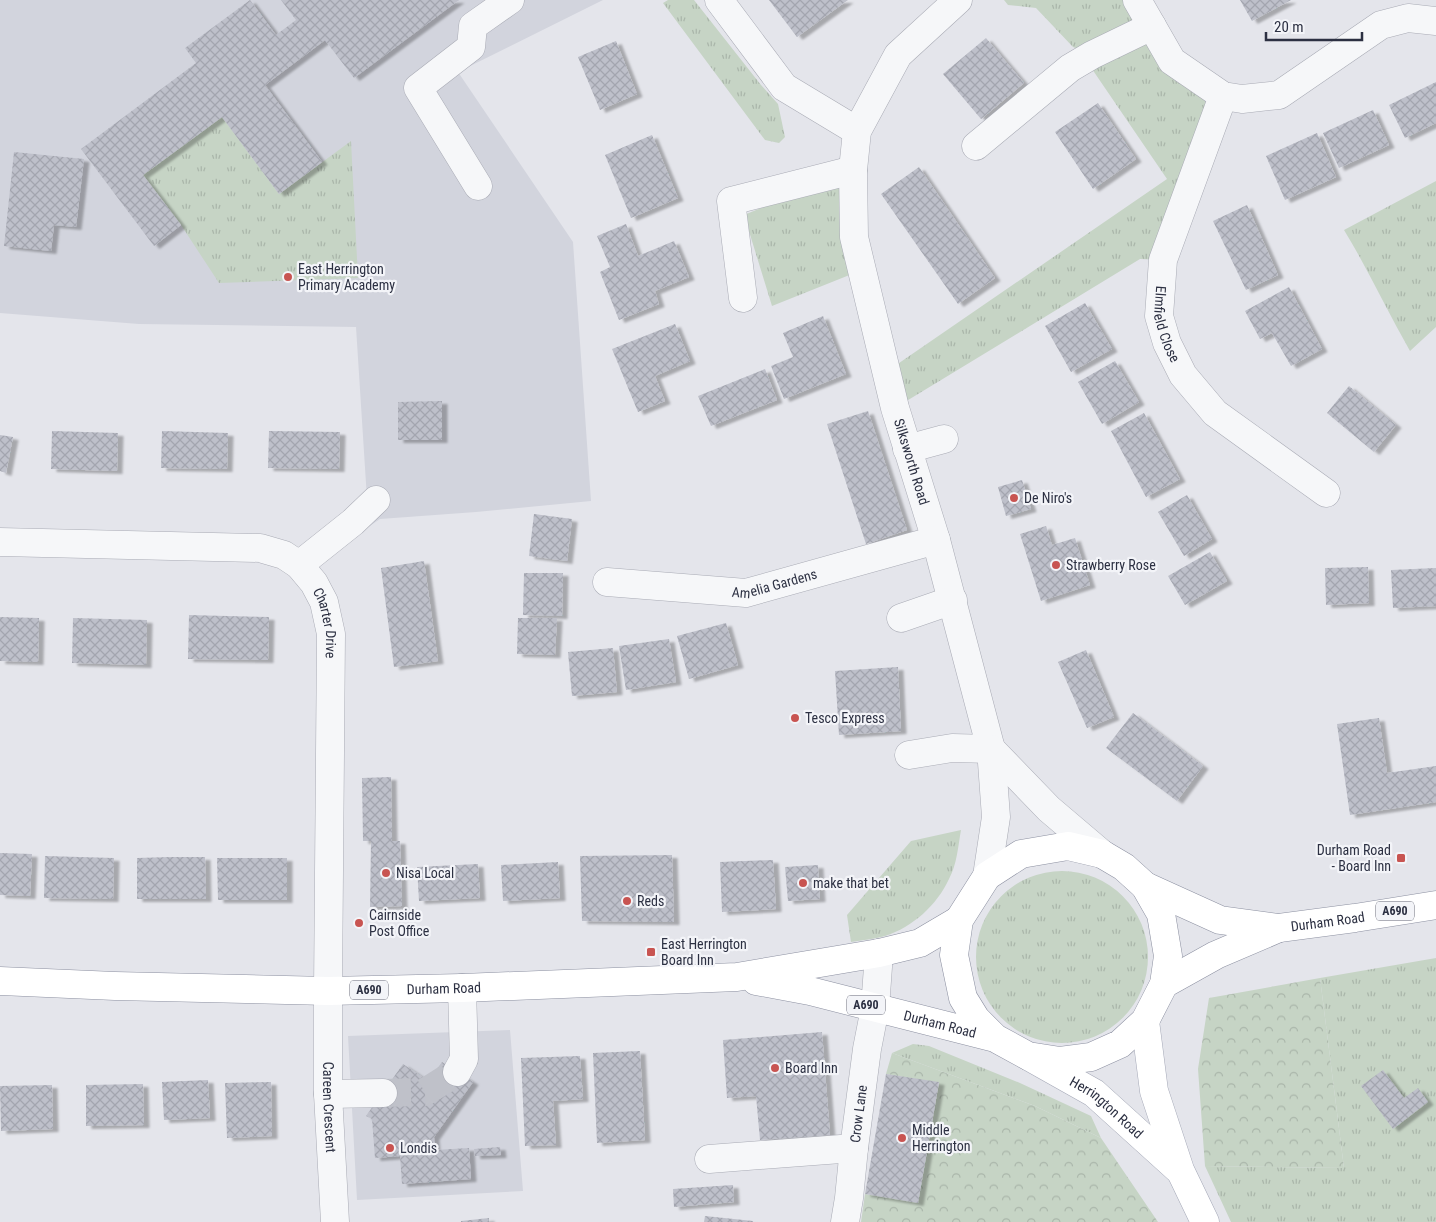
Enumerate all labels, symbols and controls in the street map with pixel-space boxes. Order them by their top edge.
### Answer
scale bar [1266,10,1362,42]
text: 20 m [1274,18,1304,36]
place label: East Herrington Primary Academy [298,261,395,293]
marker: East Herrington Primary Academy [282,271,294,283]
street label: Elmfield Close [1151,285,1183,365]
street label: Silksworth Road [891,417,933,507]
place label: De Niro's [1024,490,1072,506]
marker: De Niro's [1008,492,1020,504]
place label: Strawberry Rose [1066,557,1156,573]
marker: Strawberry Rose [1050,559,1062,571]
street label: Amelia Gardens [731,566,819,601]
street label: Charter Drive [310,585,339,659]
place label: Tesco Express [805,710,885,726]
marker: Tesco Express [789,712,801,724]
place label: Durham Road - Board Inn [1317,842,1391,874]
marker: Durham Road - Board Inn [1395,852,1407,864]
place label: Nisa Local [396,865,454,881]
marker: Nisa Local [380,867,392,879]
place label: make that bet [813,875,889,891]
marker: make that bet [797,877,809,889]
place label: Reds [637,893,664,909]
marker: Reds [621,895,633,907]
road number: A690 [1376,901,1414,920]
place label: Cairnside Post Office [369,907,430,939]
street label: Durham Road [1290,909,1366,934]
marker: Cairnside Post Office [353,917,365,929]
place label: East Herrington Board Inn [661,936,747,968]
marker: East Herrington Board Inn [645,946,657,958]
street label: Durham Road [406,979,481,997]
road number: A690 [350,980,388,1000]
road number: A690 [847,996,885,1014]
street label: Durham Road [902,1007,978,1041]
place label: Board Inn [785,1060,838,1076]
street label: Careen Crescent [320,1062,339,1153]
marker: Board Inn [769,1062,781,1074]
street label: Herrington Road [1067,1073,1146,1142]
street label: Crow Lane [847,1084,870,1144]
place label: Middle Herrington [912,1122,971,1154]
marker: Middle Herrington [896,1132,908,1144]
place label: Londis [400,1140,437,1156]
marker: Londis [384,1142,396,1154]

